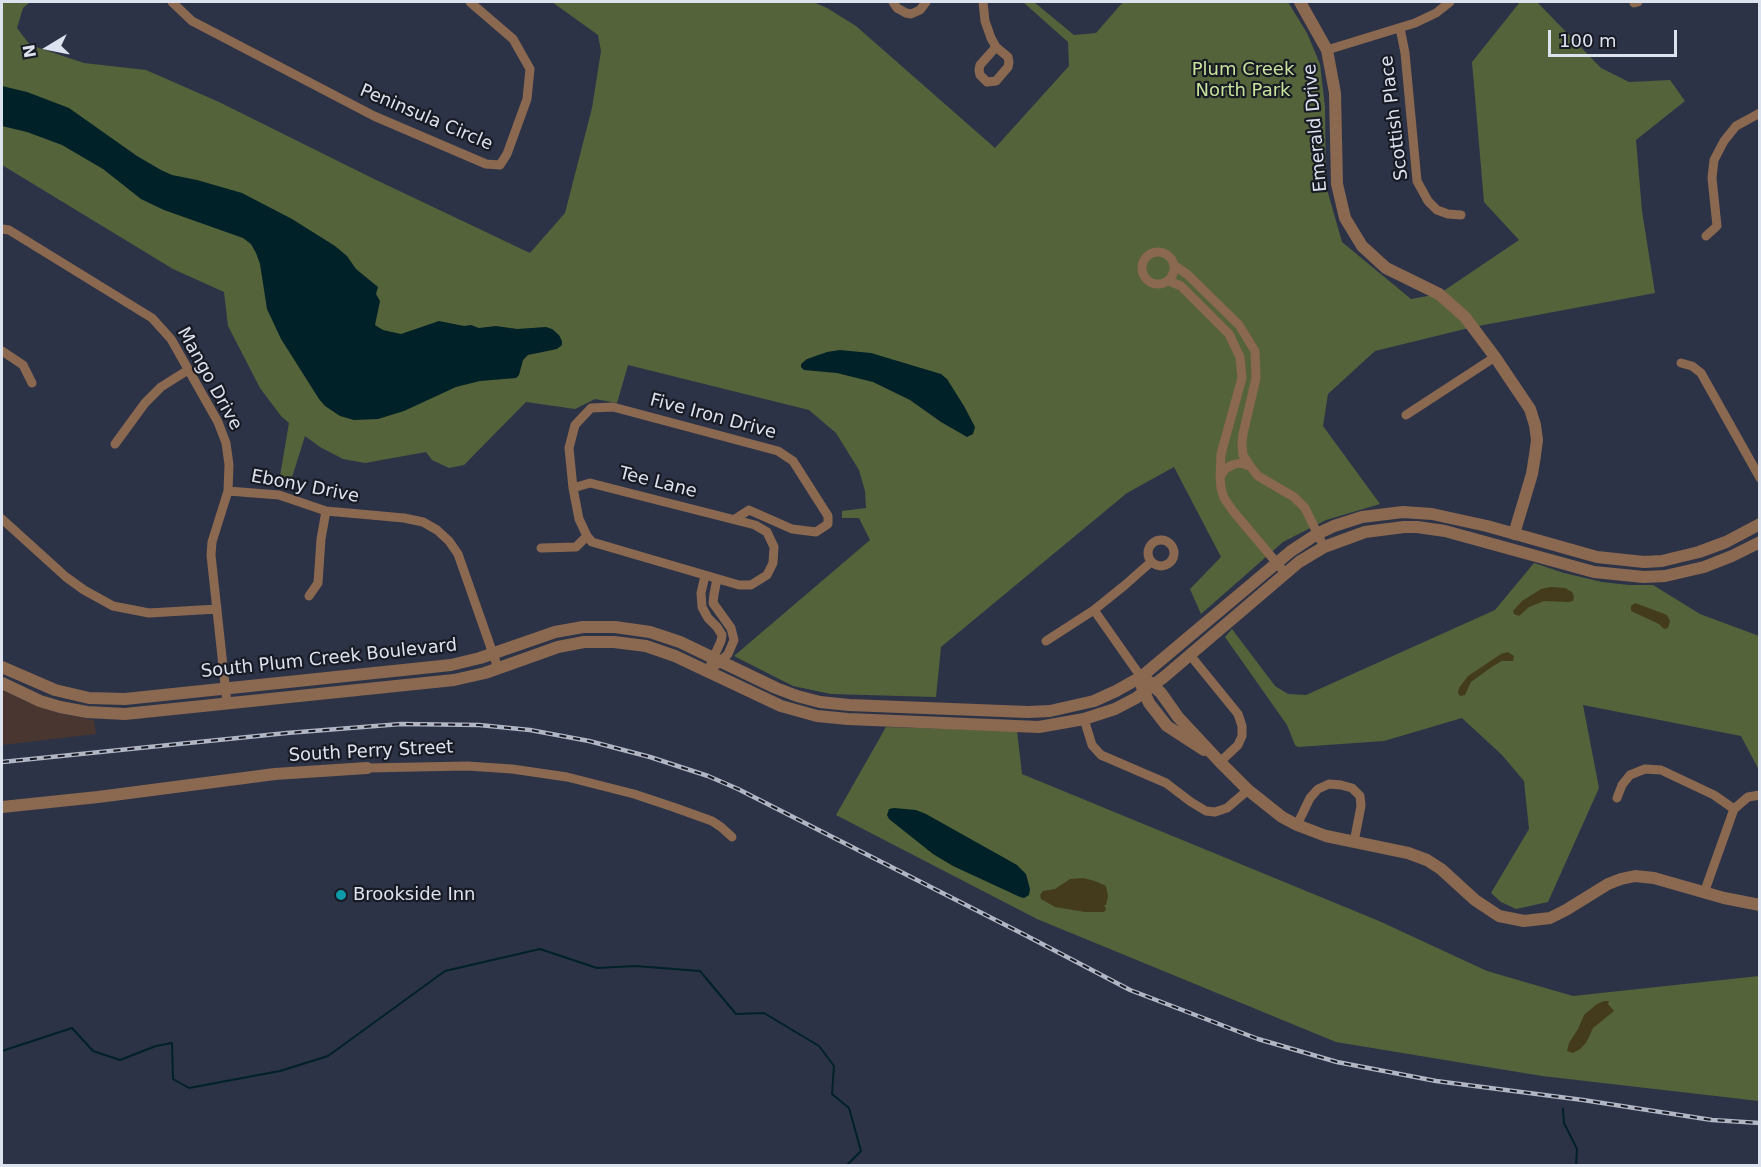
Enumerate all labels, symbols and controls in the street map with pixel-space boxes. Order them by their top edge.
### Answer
north arrow [18,18,78,78]
scale bar [1551,18,1680,56]
text: 100 m [1559,30,1617,51]
text: N [19,43,40,59]
street label: Scottish Place [1377,54,1413,182]
park label: Plum Creek North Park [1192,59,1294,101]
street label: Emerald Drive [1300,63,1332,193]
street label: Peninsula Circle [356,80,496,156]
street label: Mango Drive [172,324,246,434]
street label: Five Iron Drive [647,390,779,444]
street label: Tee Lane [617,463,699,503]
street label: Ebony Drive [249,466,361,508]
street label: South Plum Creek Boulevard [200,635,458,683]
street label: South Perry Street [288,737,454,767]
place label: Brookside Inn [353,884,476,906]
marker: Brookside Inn [334,888,348,902]

